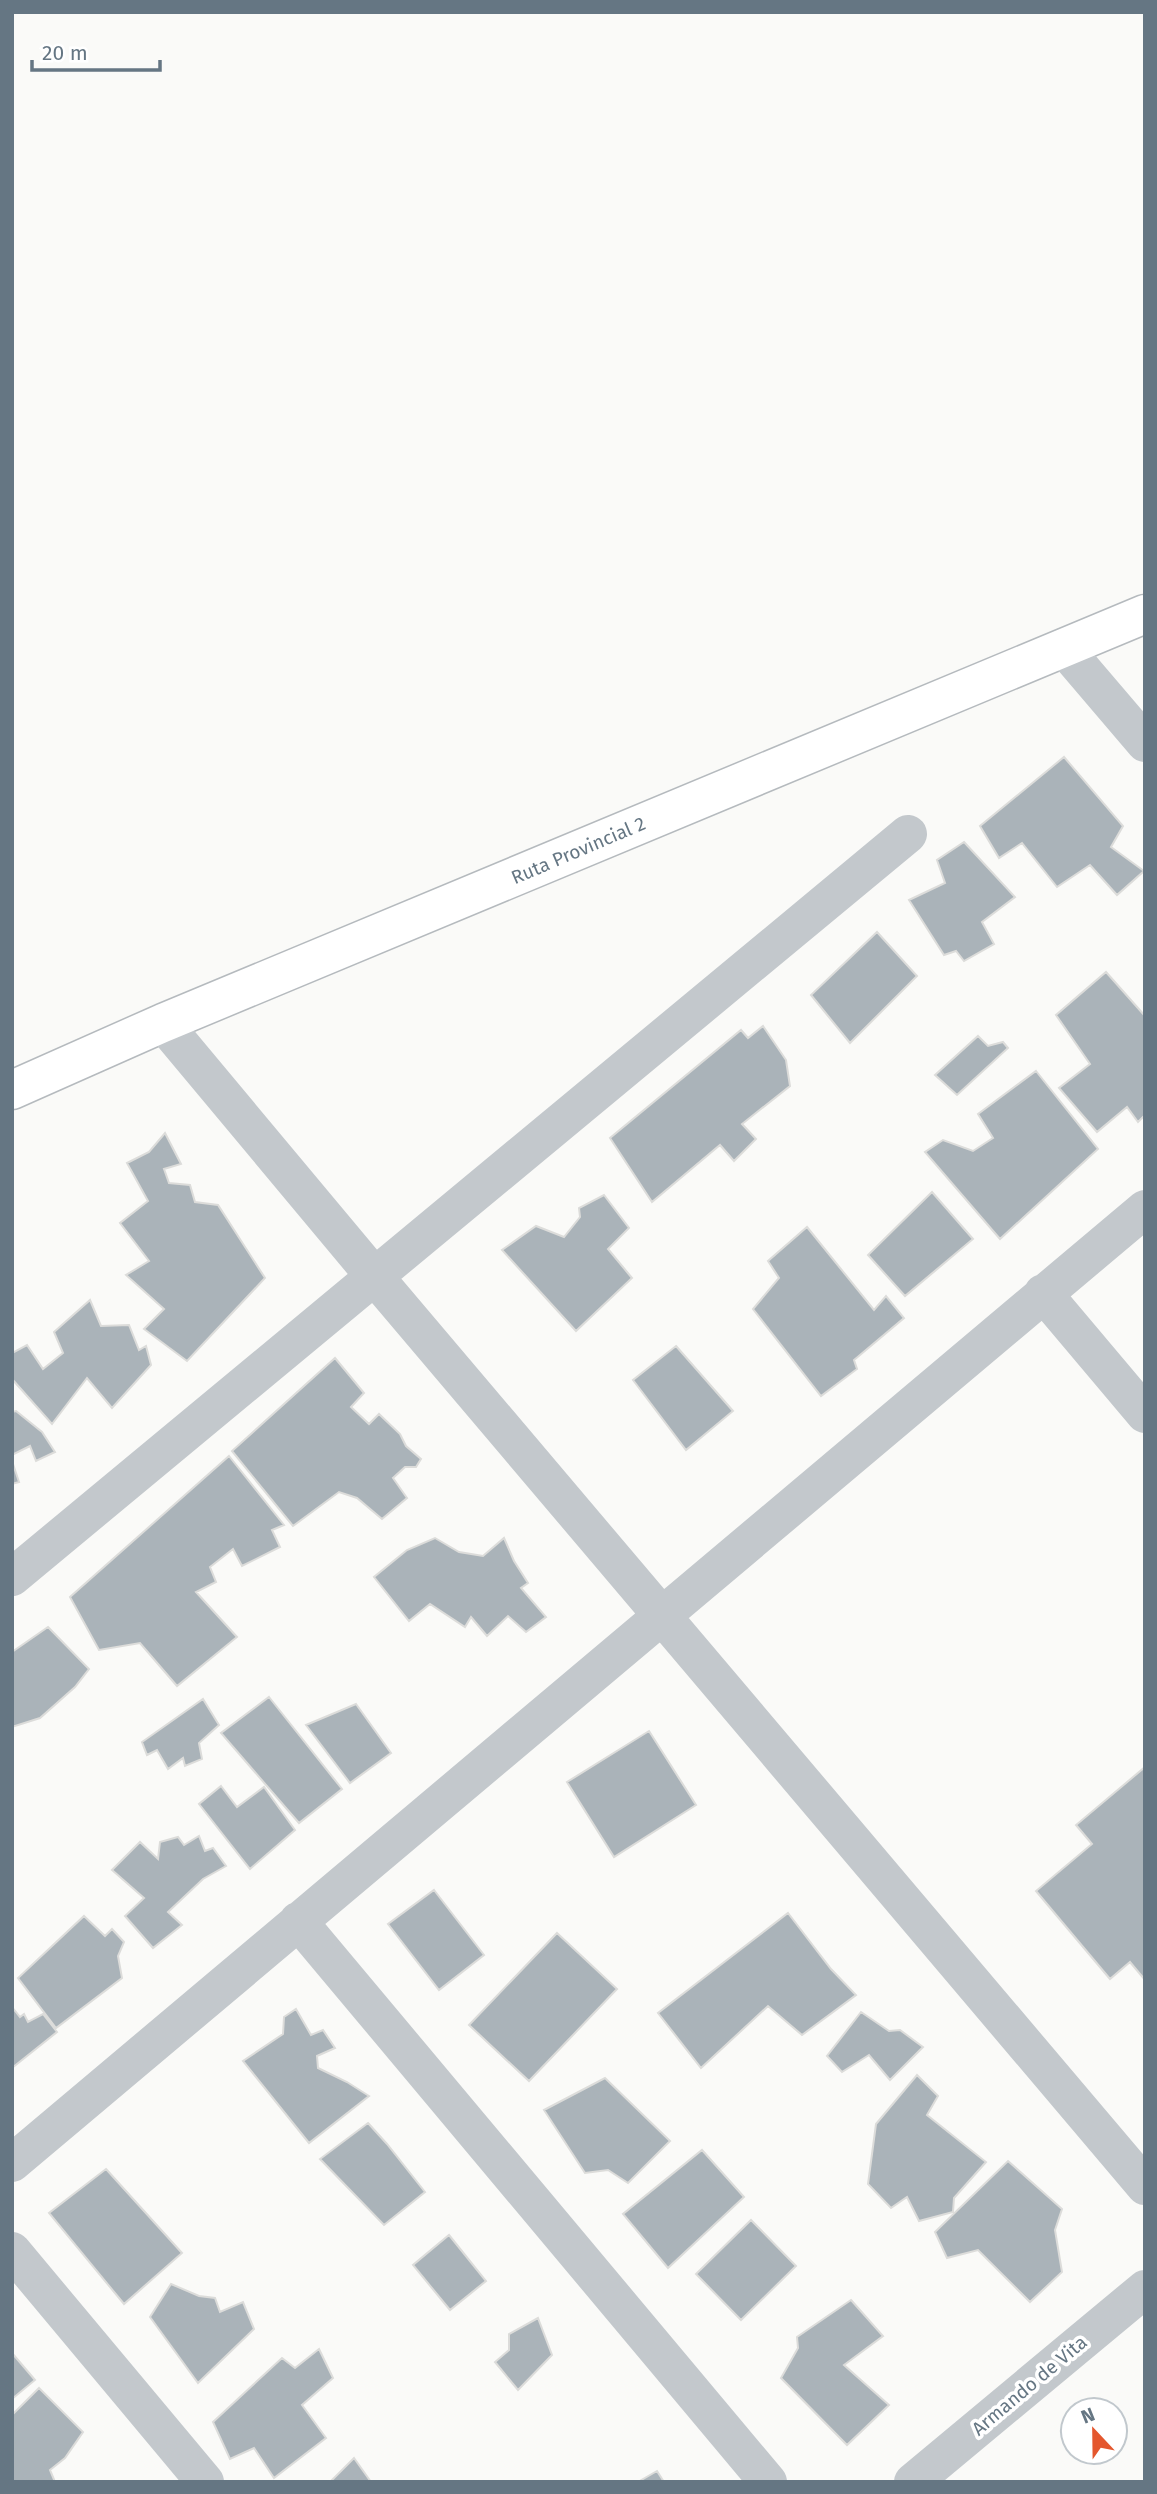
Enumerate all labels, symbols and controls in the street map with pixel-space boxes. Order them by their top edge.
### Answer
scale bar [32,28,159,72]
text: 20 m [42,40,88,66]
street label: Ruta Provincial 2 [508,812,649,889]
street label: Armando de Vita [967,2331,1092,2440]
north arrow [1059,2396,1129,2466]
text: N [1078,2403,1098,2429]

